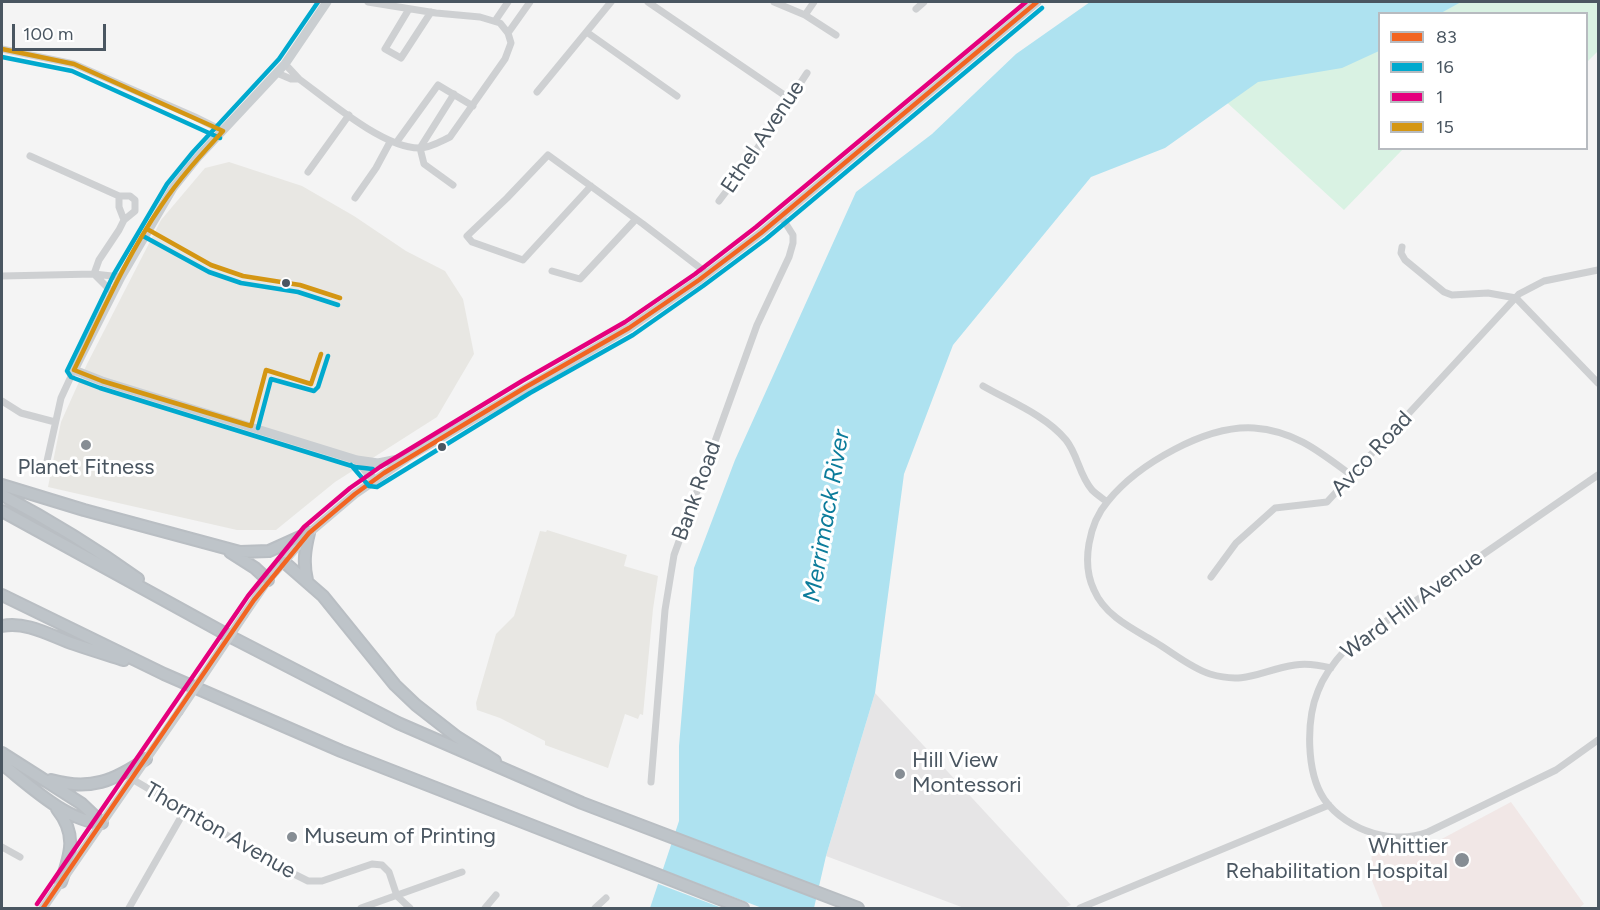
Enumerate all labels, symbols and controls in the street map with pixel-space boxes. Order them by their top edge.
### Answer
scale bar [15,12,110,50]
legend [1378,12,1588,150]
text: 100 m [23,23,73,45]
text: 83 [1436,26,1457,48]
text: 16 [1436,56,1454,78]
street label: Ethel Avenue [716,76,810,198]
text: 1 [1436,86,1443,108]
text: 15 [1436,116,1454,138]
unlabelled marker [280,277,292,289]
street label: Avco Road [1326,406,1418,502]
water label: Merrimack River [798,428,856,604]
marker: Planet Fitness [79,438,93,452]
street label: Bank Road [667,438,727,544]
unlabelled marker [436,441,448,453]
place label: Planet Fitness [18,455,154,481]
street label: Ward Hill Avenue [1336,545,1488,665]
place label: Hill View Montessori [912,748,1022,800]
marker: Hill View Montessori [893,767,907,781]
street label: Thornton Avenue [140,777,300,885]
place label: Museum of Printing [304,824,496,850]
marker: Museum of Printing [285,830,299,844]
place label: Whittier Rehabilitation Hospital [1225,834,1448,885]
marker: Whittier Rehabilitation Hospital [1453,851,1471,869]

